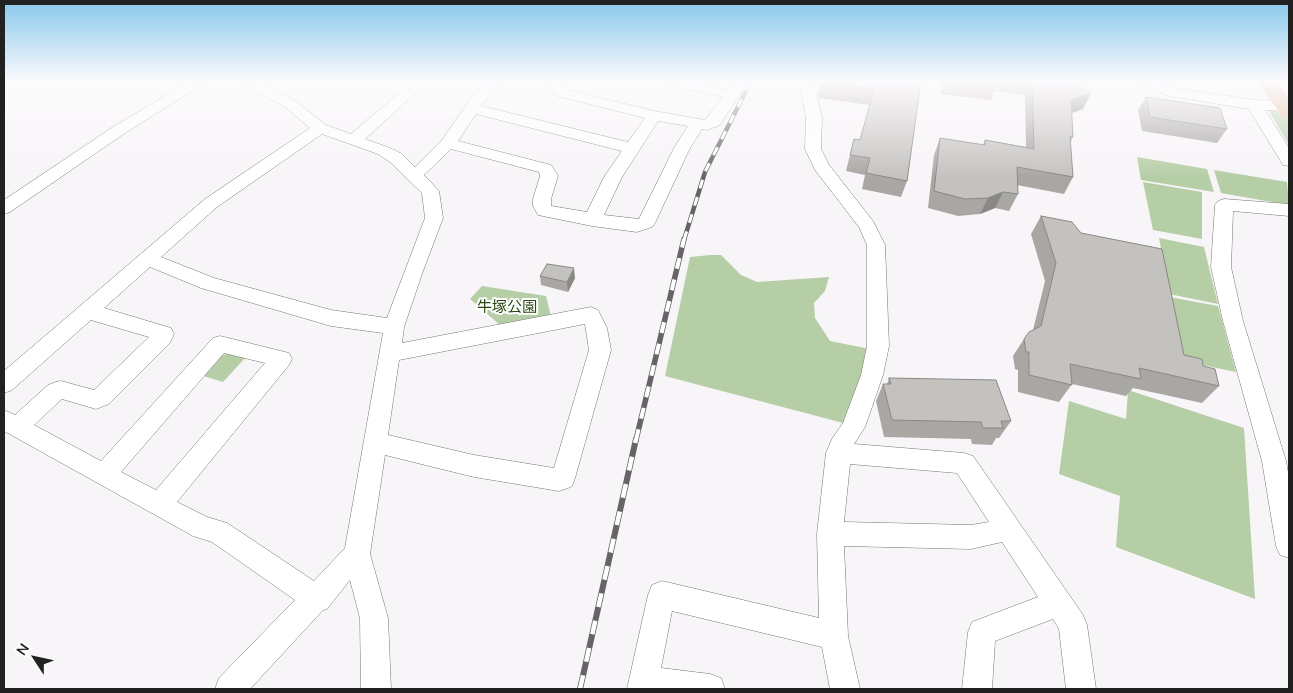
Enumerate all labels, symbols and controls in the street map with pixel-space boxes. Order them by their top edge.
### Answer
park label: 牛塚公園 [477,298,537,316]
north arrow [10,633,60,683]
text: N [12,640,33,659]

